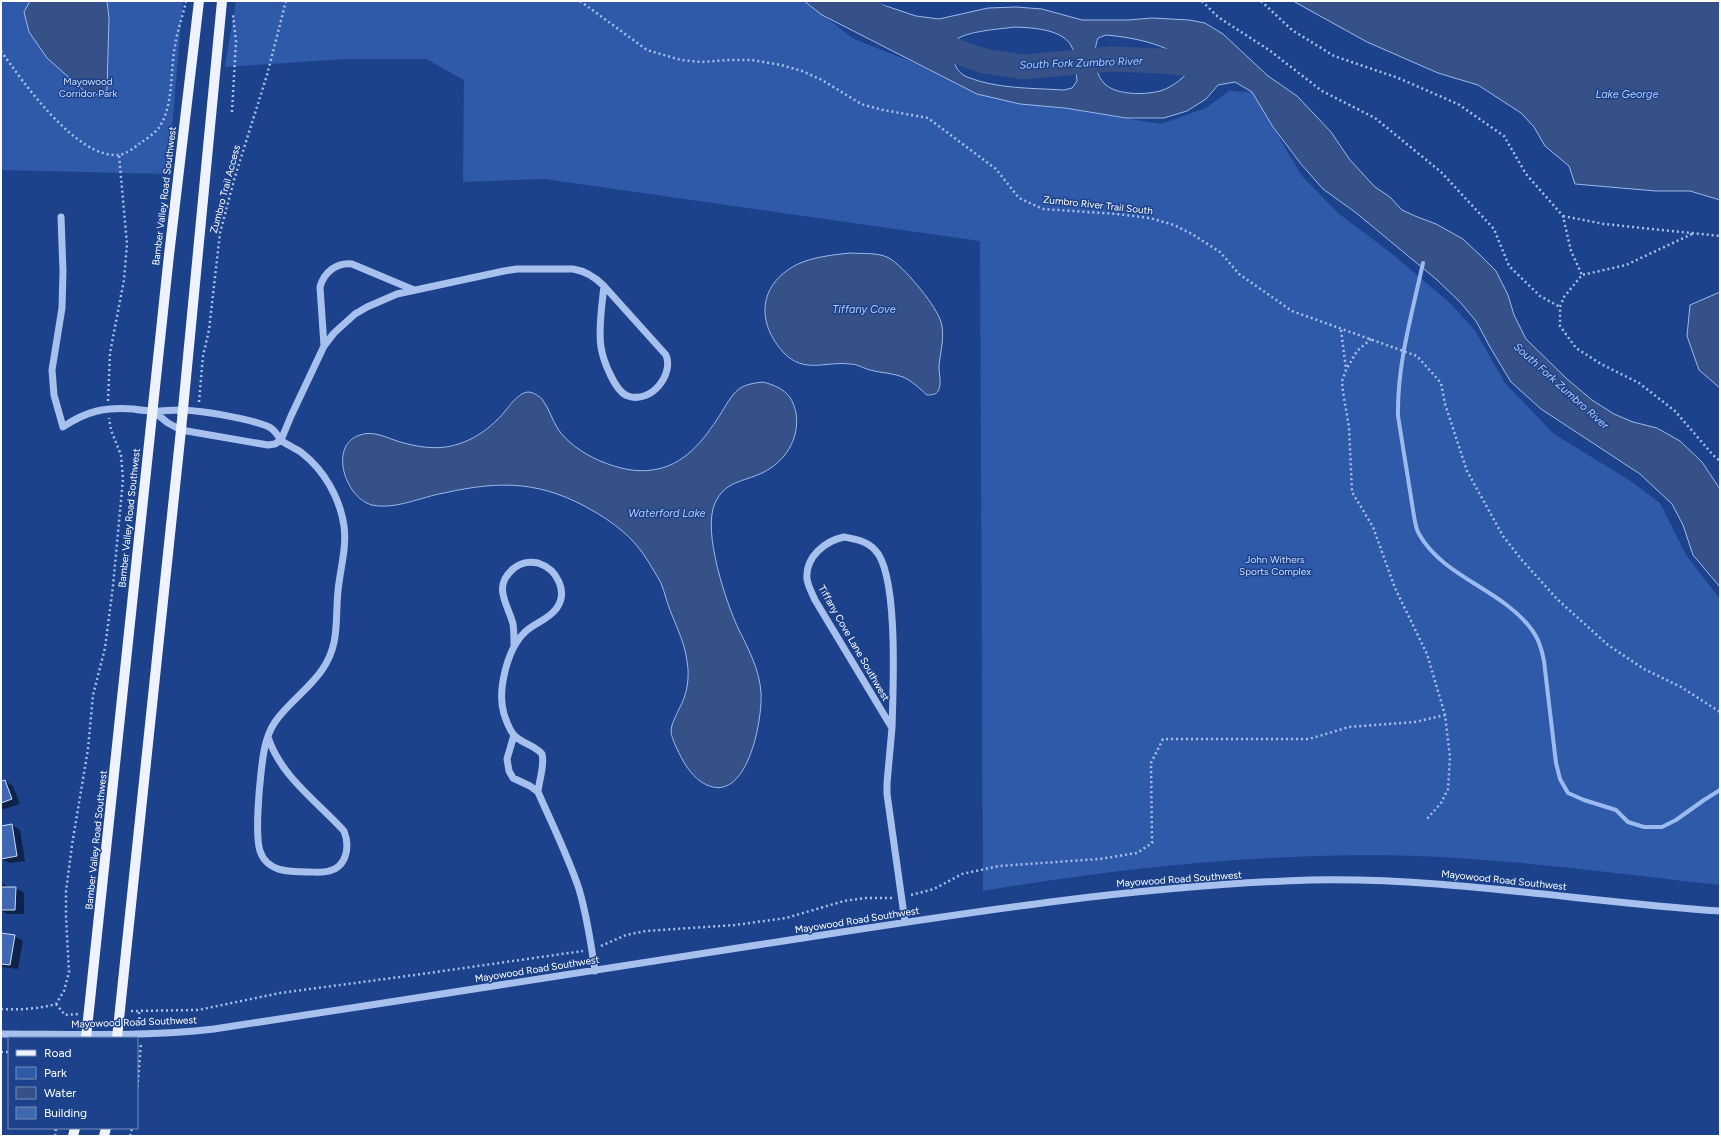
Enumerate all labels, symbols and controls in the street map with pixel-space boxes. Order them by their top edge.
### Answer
water label: South Fork Zumbro River [1019,54,1144,72]
park label: Mayowood Corridor Park [59,75,117,100]
water label: Lake George [1595,88,1659,101]
street label: Bamber Valley Road Southwest [149,126,179,266]
street label: Zumbro Trail Access [207,143,243,235]
street label: Zumbro River Trail South [1042,193,1154,217]
water label: Tiffany Cove [832,303,896,316]
water label: South Fork Zumbro River [1511,340,1612,433]
street label: Bamber Valley Road Southwest [115,448,143,588]
water label: Waterford Lake [628,507,706,520]
park label: John Withers Sports Complex [1239,553,1311,578]
street label: Tiffany Cove Lane Southwest [815,583,893,703]
street label: Bamber Valley Road Southwest [82,770,110,910]
street label: Mayowood Road Southwest [1441,867,1567,893]
street label: Mayowood Road Southwest [1116,868,1242,890]
street label: Mayowood Road Southwest [794,904,920,936]
street label: Mayowood Road Southwest [474,953,600,985]
street label: Mayowood Road Southwest [71,1013,197,1031]
legend [8,1037,138,1129]
text: Road [44,1046,72,1060]
text: Park [44,1066,67,1080]
text: Water [44,1086,76,1100]
text: Building [44,1106,87,1120]

